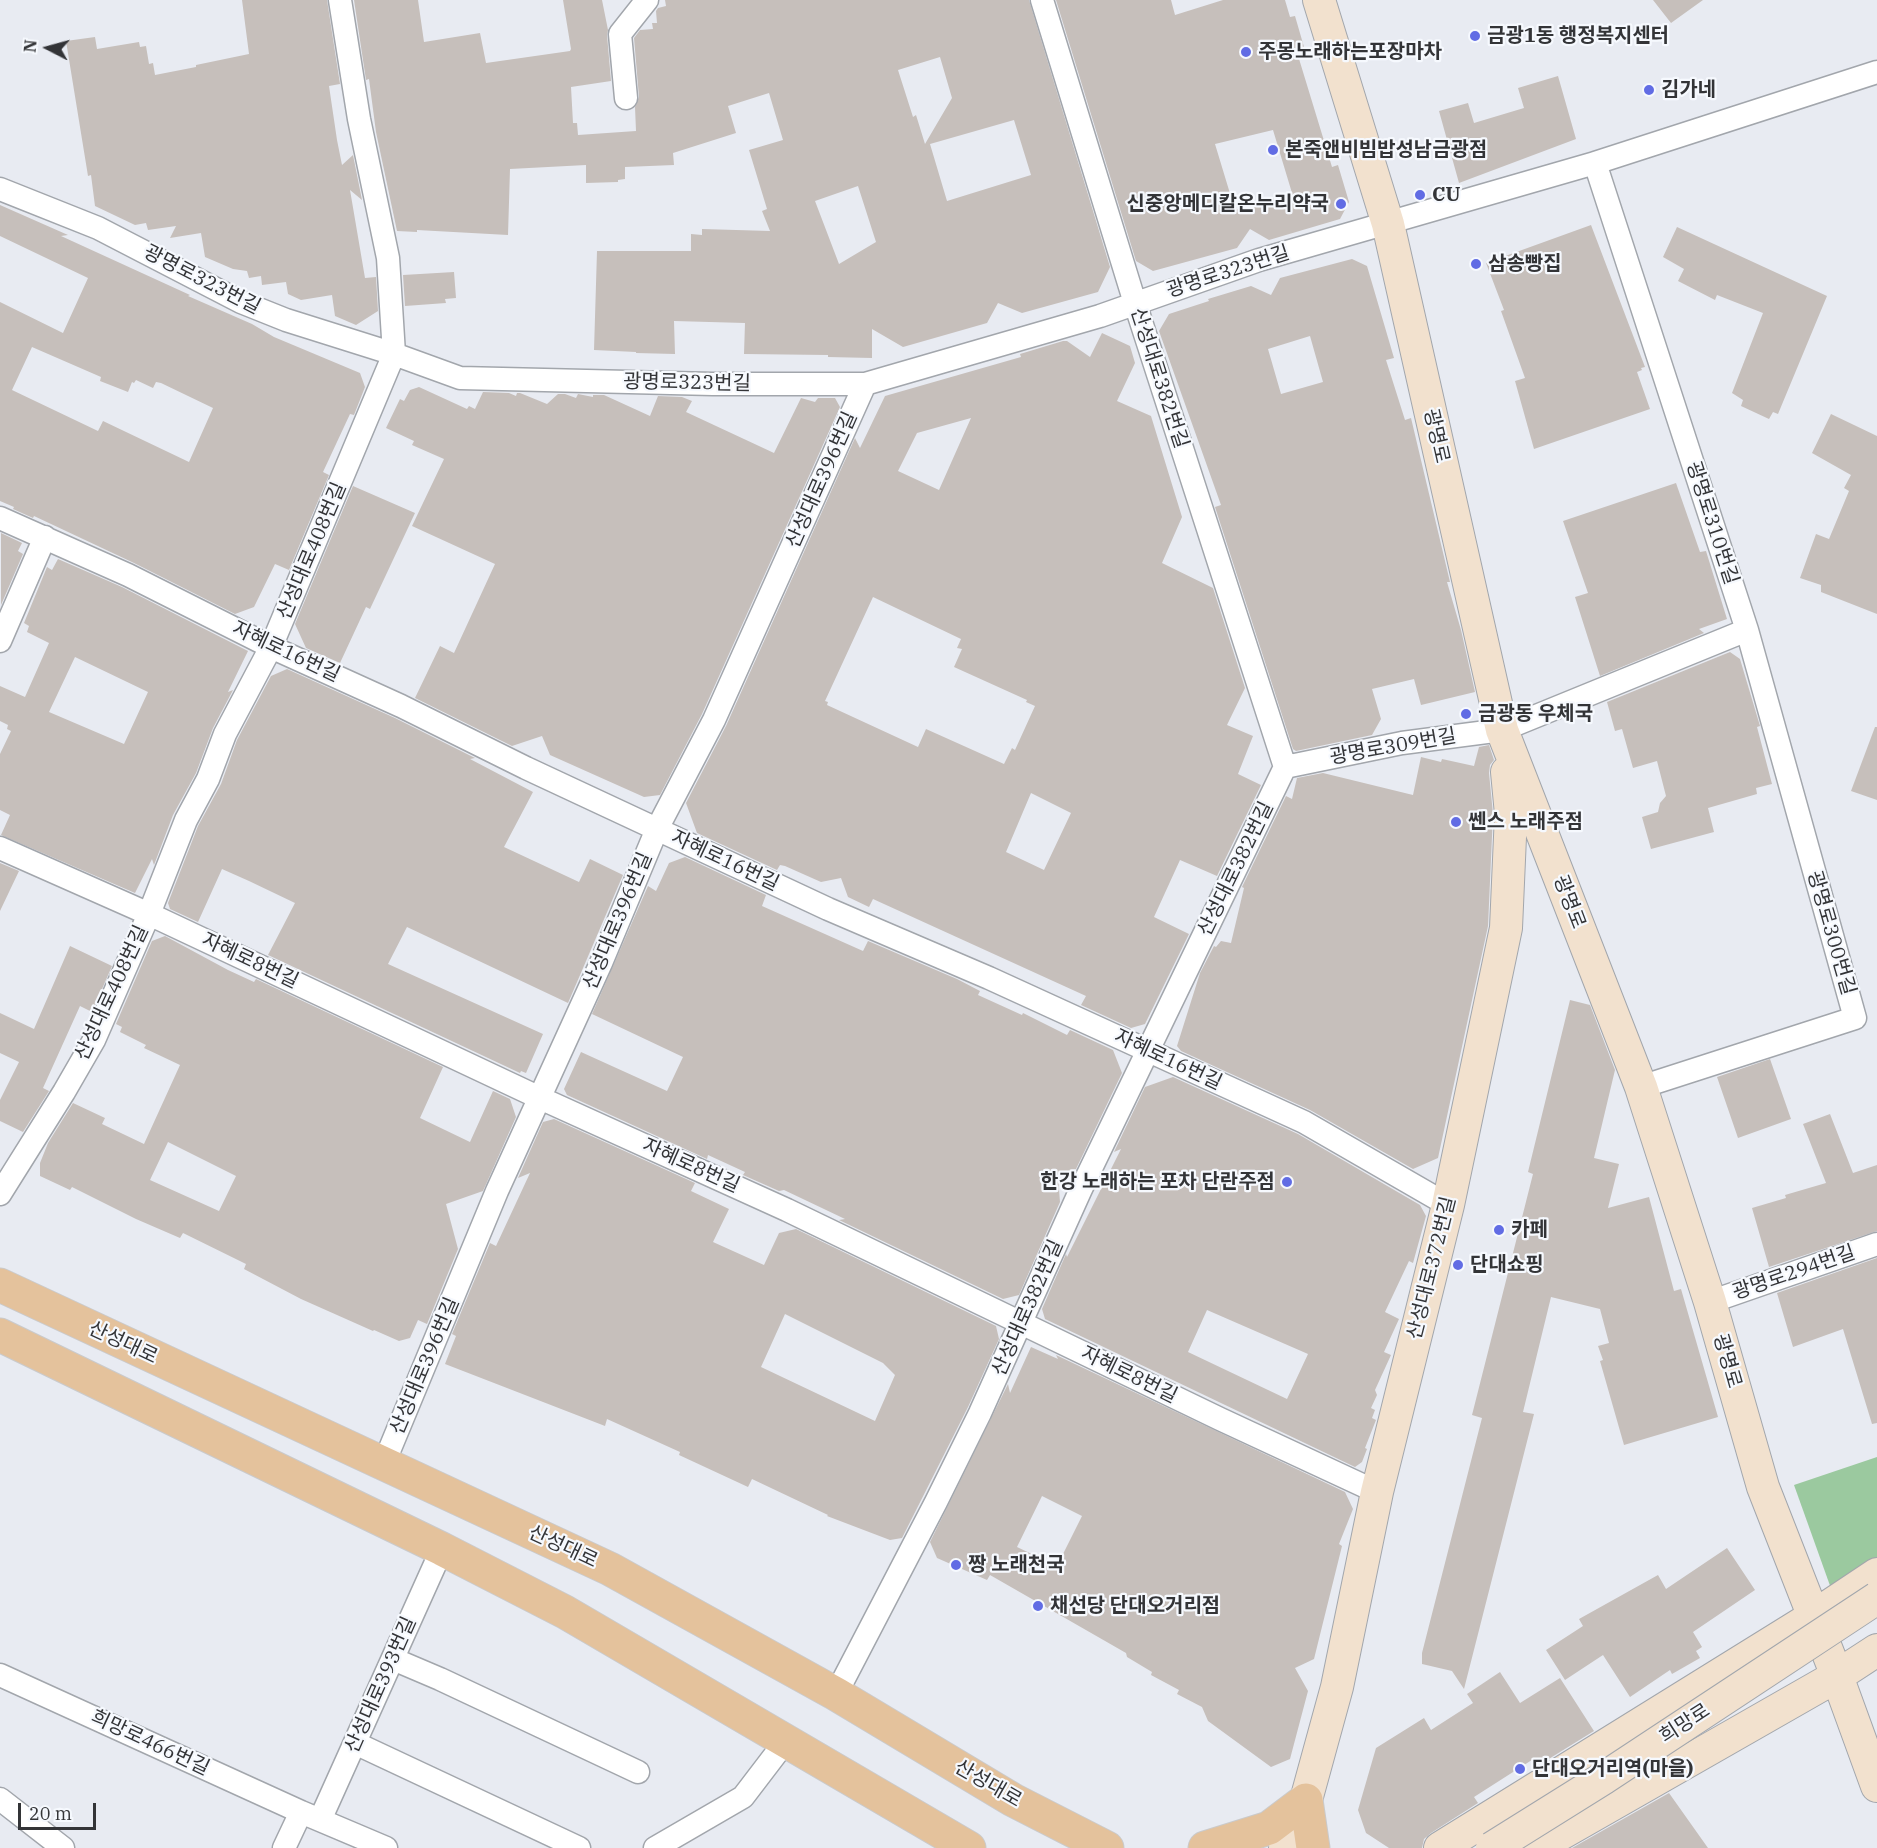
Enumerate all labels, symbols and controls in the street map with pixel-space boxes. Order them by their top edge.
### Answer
north arrow [18,18,78,78]
place label: 금광1동 행정복지센터 [1487,24,1669,48]
marker: 금광1동 행정복지센터 [1468,29,1482,43]
text: N [19,39,41,53]
place label: 주몽노래하는포장마차 [1258,40,1442,64]
marker: 주몽노래하는포장마차 [1239,45,1253,59]
place label: 김가네 [1661,78,1716,102]
marker: 김가네 [1642,83,1656,97]
place label: 본죽앤비빔밥성남금광점 [1285,138,1487,162]
marker: 본죽앤비빔밥성남금광점 [1266,143,1280,157]
place label: CU [1432,183,1461,207]
marker: CU [1413,188,1427,202]
place label: 신중앙메디칼온누리약국 [1127,192,1329,216]
marker: 신중앙메디칼온누리약국 [1334,197,1348,211]
street label: 광명로323번길 [140,240,264,320]
street label: 광명로323번길 [1163,241,1293,303]
place label: 삼송빵집 [1488,252,1562,276]
marker: 삼송빵집 [1469,257,1483,271]
street label: 산성대로382번길 [1125,305,1193,451]
street label: 광명로323번길 [623,370,751,396]
street label: 광명로 [1418,406,1454,466]
street label: 산성대로396번길 [781,408,863,552]
street label: 광명로310번길 [1681,458,1743,588]
street label: 산성대로408번길 [272,479,352,623]
street label: 자혜로16번길 [228,617,344,687]
place label: 금광동 우체국 [1478,702,1593,726]
marker: 금광동 우체국 [1459,707,1473,721]
street label: 광명로309번길 [1328,724,1458,770]
street label: 산성대로382번길 [1193,798,1279,940]
place label: 쎈스 노래주점 [1468,810,1583,834]
marker: 쎈스 노래주점 [1449,815,1463,829]
street label: 자혜로16번길 [667,826,783,896]
street label: 산성대로396번길 [578,849,658,993]
street label: 광명로300번길 [1802,868,1860,998]
street label: 광명로 [1548,872,1590,932]
street label: 산성대로408번길 [70,922,154,1064]
street label: 자혜로8번길 [198,928,302,994]
street label: 자혜로16번길 [1110,1025,1226,1095]
street label: 자혜로8번길 [639,1134,743,1198]
place label: 한강 노래하는 포차 단란주점 [1040,1170,1275,1194]
marker: 한강 노래하는 포차 단란주점 [1280,1175,1294,1189]
street label: 산성대로372번길 [1403,1194,1461,1342]
place label: 카페 [1511,1218,1548,1242]
marker: 카페 [1492,1223,1506,1237]
street label: 산성대로382번길 [987,1236,1069,1380]
street label: 광명로294번길 [1730,1241,1858,1305]
place label: 단대쇼핑 [1470,1253,1544,1277]
marker: 단대쇼핑 [1451,1258,1465,1272]
street label: 산성대로396번길 [385,1294,465,1438]
street label: 산성대로 [85,1317,161,1369]
street label: 광명로 [1708,1331,1746,1391]
street label: 자혜로8번길 [1077,1341,1181,1409]
street label: 산성대로 [525,1521,601,1573]
place label: 짱 노래천국 [968,1553,1065,1577]
marker: 짱 노래천국 [949,1558,963,1572]
place label: 채선당 단대오거리점 [1050,1594,1220,1618]
marker: 채선당 단대오거리점 [1031,1599,1045,1613]
street label: 산성대로393번길 [340,1613,422,1757]
street label: 희망로 [1655,1699,1715,1749]
street label: 희망로466번길 [87,1705,213,1781]
street label: 산성대로 [950,1755,1026,1813]
place label: 단대오거리역(마을) [1532,1757,1693,1781]
marker: 단대오거리역(마을) [1513,1762,1527,1776]
scale bar [21,1791,99,1829]
text: 20 m [29,1802,72,1825]

